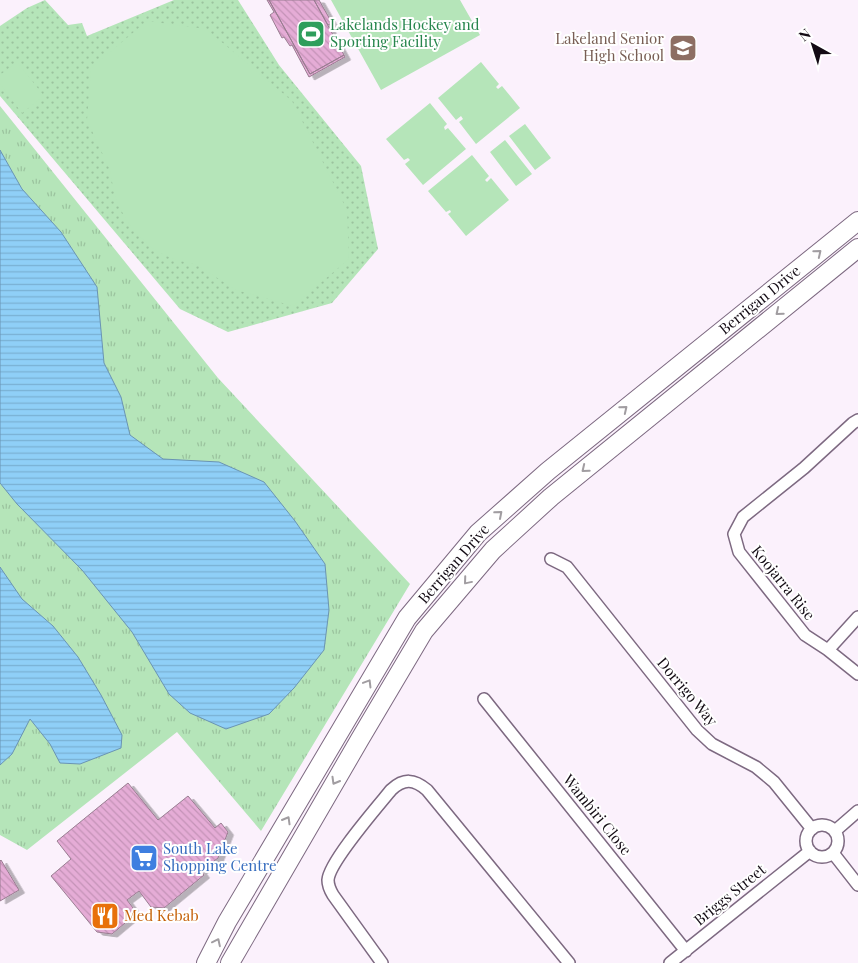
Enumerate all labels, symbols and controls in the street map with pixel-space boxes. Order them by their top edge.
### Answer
place label: Lakelands Hockey and Sporting Facility [330,14,480,51]
sports icon: Lakelands Hockey and Sporting Facility [296,19,326,49]
north arrow [788,20,838,70]
text: N [795,24,814,45]
place label: Lakeland Senior High School [555,28,664,65]
school or university icon: Lakeland Senior High School [668,33,698,63]
one-way arrow [813,249,822,258]
street label: Berrigan Drive [714,260,804,338]
one-way arrow [776,307,785,315]
one-way arrow [618,407,627,415]
one-way arrow [582,464,591,472]
one-way arrow [494,511,503,520]
street label: Berrigan Drive [413,519,493,607]
street label: Koojarra Rise [748,541,820,624]
one-way arrow [464,575,473,584]
street label: Dorrigo Way [653,653,723,730]
one-way arrow [361,679,371,688]
street label: Wambiri Close [558,769,636,859]
one-way arrow [331,775,341,784]
one-way arrow [281,816,291,825]
place label: South Lake Shopping Centre [163,838,277,875]
supermarket icon: South Lake Shopping Centre [129,843,159,873]
street label: Briggs Street [689,859,770,929]
restaurant icon: Med Kebab [90,901,120,931]
place label: Med Kebab [124,905,199,925]
one-way arrow [211,939,221,948]

